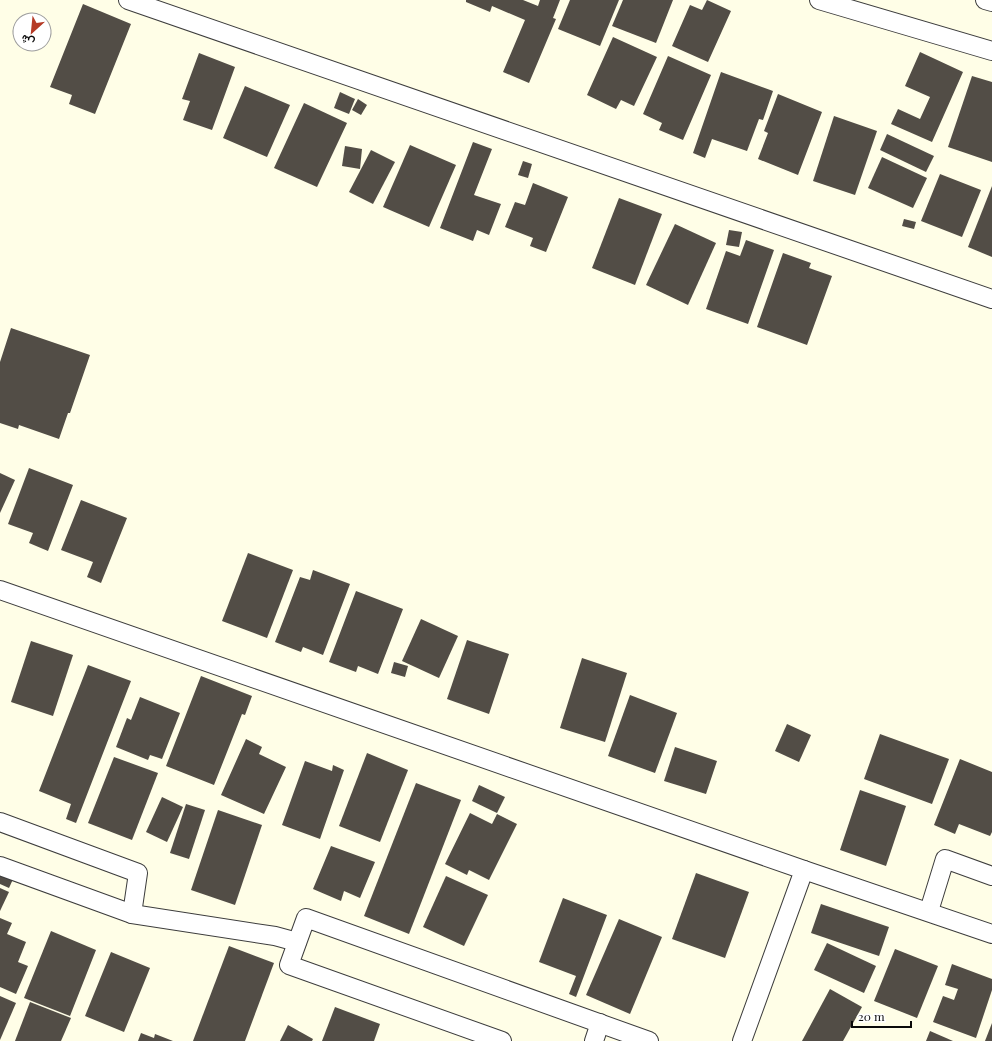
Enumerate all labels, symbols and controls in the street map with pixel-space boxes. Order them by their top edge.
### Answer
north arrow [12,12,52,52]
text: ش [18,32,37,51]
scale bar [852,1003,911,1029]
text: 20 m [858,1008,885,1024]

